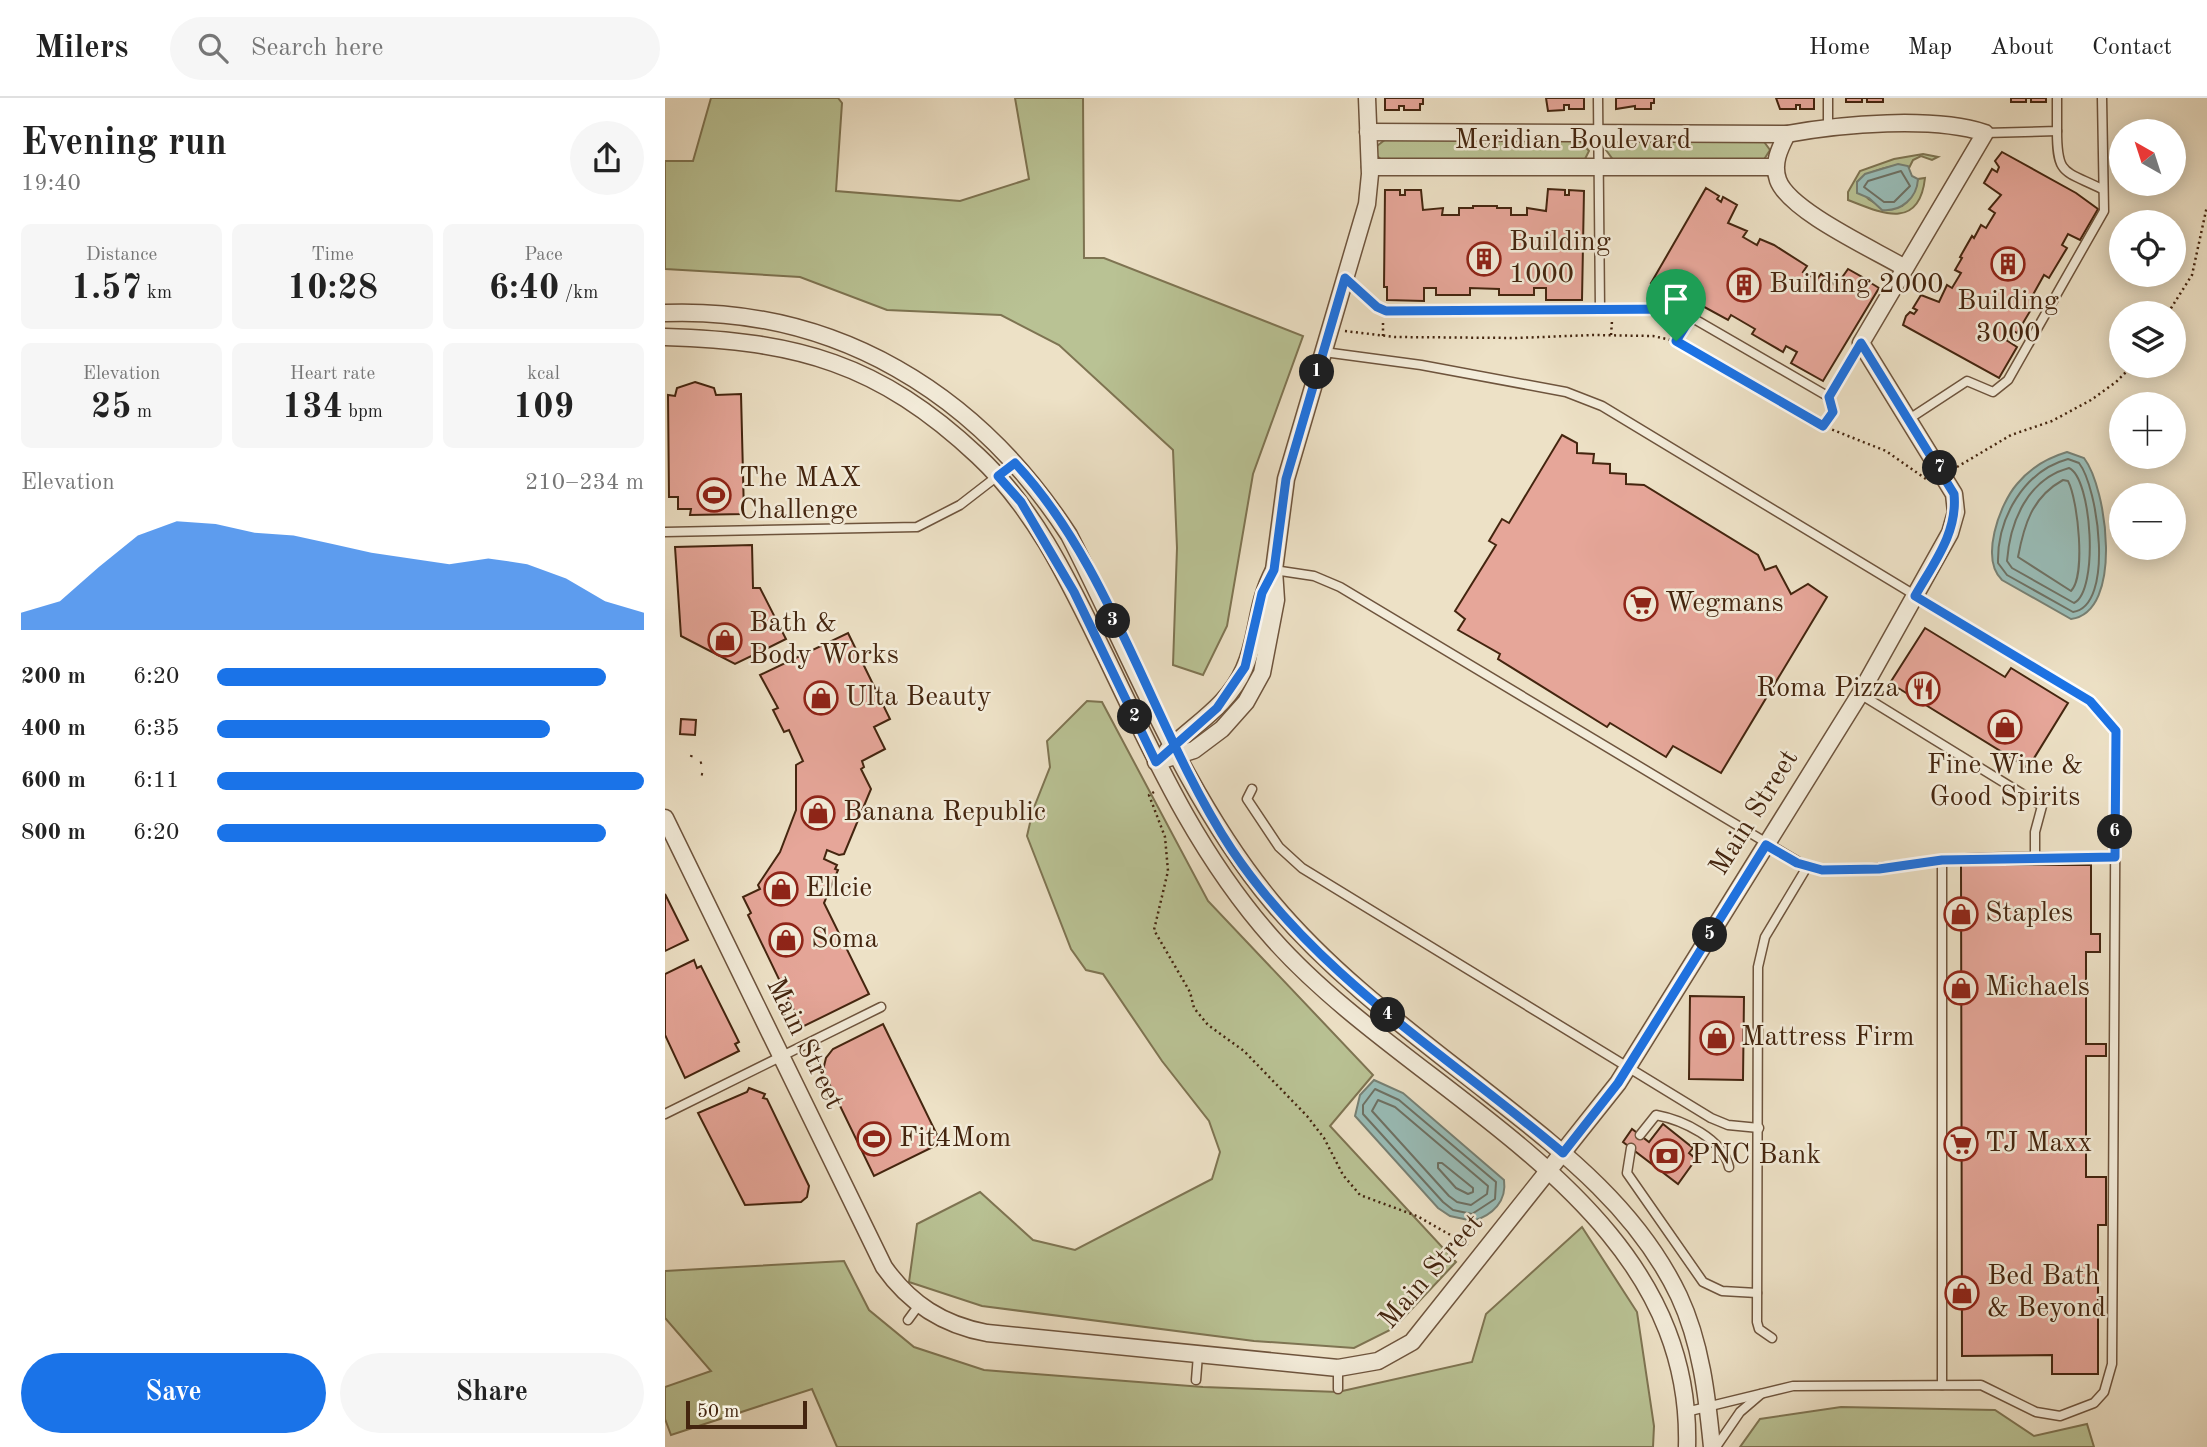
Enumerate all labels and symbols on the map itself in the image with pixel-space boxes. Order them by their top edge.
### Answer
north arrow [2109,119,2186,196]
street label: Meridian Boulevard [1455,127,1691,155]
place label: Building 1000 [1509,229,1611,289]
building icon: Building 1000 [1465,240,1503,278]
building icon: Building 3000 [1989,245,2027,283]
building icon: Building 2000 [1725,266,1763,304]
pin [1646,269,1706,341]
place label: Building 2000 [1769,271,1944,299]
place label: Building 3000 [1957,288,2059,348]
pin: 1 [1299,354,1335,390]
pin: 7 [1923,450,1957,486]
place label: The MAX Challenge [739,465,861,525]
sports icon: The MAX Challenge [695,476,733,514]
supermarket icon: Wegmans [1622,585,1660,623]
place label: Wegmans [1665,590,1784,618]
pin: 3 [1095,603,1131,638]
place label: Bath & Body Works [749,610,899,670]
shop icon: Bath & Body Works [706,621,744,659]
restaurant icon: Roma Pizza [1904,670,1942,708]
place label: Roma Pizza [1756,675,1899,703]
shop icon: Ulta Beauty [802,679,840,717]
place label: Ulta Beauty [845,684,992,712]
pin: 2 [1117,700,1153,734]
shop icon: Fine Wine & Good Spirits [1986,708,2024,746]
street label: Main Street [1705,745,1805,881]
place label: Fine Wine & Good Spirits [1927,752,2083,812]
shop icon: Banana Republic [799,794,837,832]
place label: Banana Republic [843,799,1046,827]
pin: 6 [2097,814,2133,850]
shop icon: Ellcie [762,870,800,908]
place label: Ellcie [805,875,872,903]
shop icon: Staples [1942,895,1980,933]
place label: Staples [1985,900,2073,928]
pin: 5 [1693,918,1727,952]
shop icon: Soma [767,921,805,959]
place label: Soma [811,926,878,954]
shop icon: Michaels [1942,969,1980,1007]
street label: Main Street [760,974,848,1114]
place label: Michaels [1985,974,2090,1002]
pin: 4 [1371,998,1405,1032]
shop icon: Mattress Firm [1698,1019,1736,1057]
place label: Mattress Firm [1741,1024,1915,1052]
sports icon: Fit4Mom [855,1120,893,1158]
place label: Fit4Mom [899,1125,1011,1153]
supermarket icon: TJ Maxx [1942,1125,1980,1163]
place label: TJ Maxx [1985,1130,2092,1158]
bank icon: PNC Bank [1648,1137,1686,1175]
place label: PNC Bank [1691,1142,1821,1170]
street label: Main Street [1375,1209,1489,1335]
place label: Bed Bath & Beyond [1987,1263,2106,1323]
shop icon: Bed Bath & Beyond [1943,1274,1981,1312]
scale bar [686,1398,807,1430]

